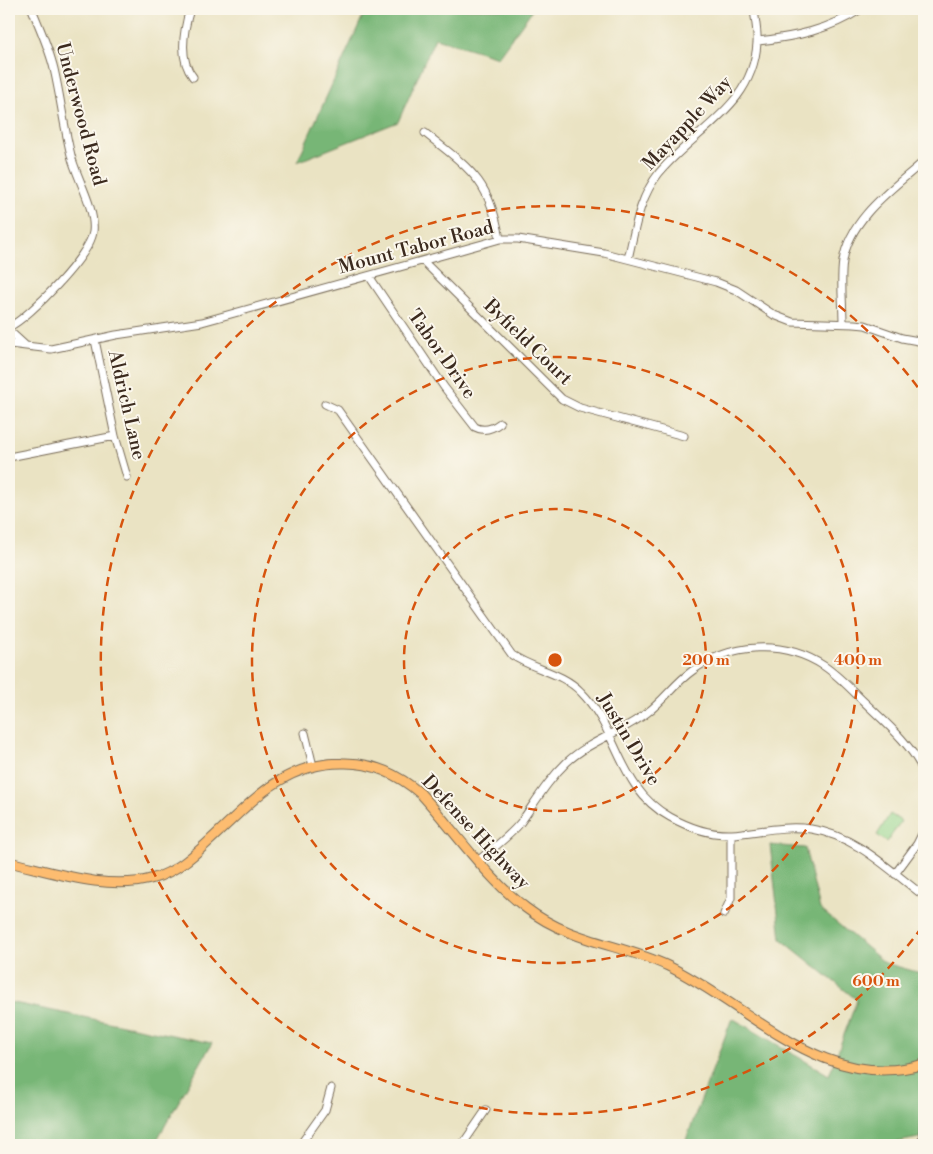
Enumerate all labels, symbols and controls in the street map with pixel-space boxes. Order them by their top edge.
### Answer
street label: Underwood Road [50,40,112,188]
street label: Mayapple Way [637,70,738,175]
street label: Mount Tabor Road [336,215,496,279]
street label: Byfield Court [478,293,577,390]
street label: Tabor Drive [402,305,482,403]
street label: Aldrich Lane [102,347,151,462]
centre of rings [546,651,564,669]
text: 200 m [682,651,730,670]
text: 400 m [834,651,882,670]
street label: Justin Drive [591,687,666,790]
street label: Defense Highway [417,770,536,895]
text: 600 m [852,972,900,991]

